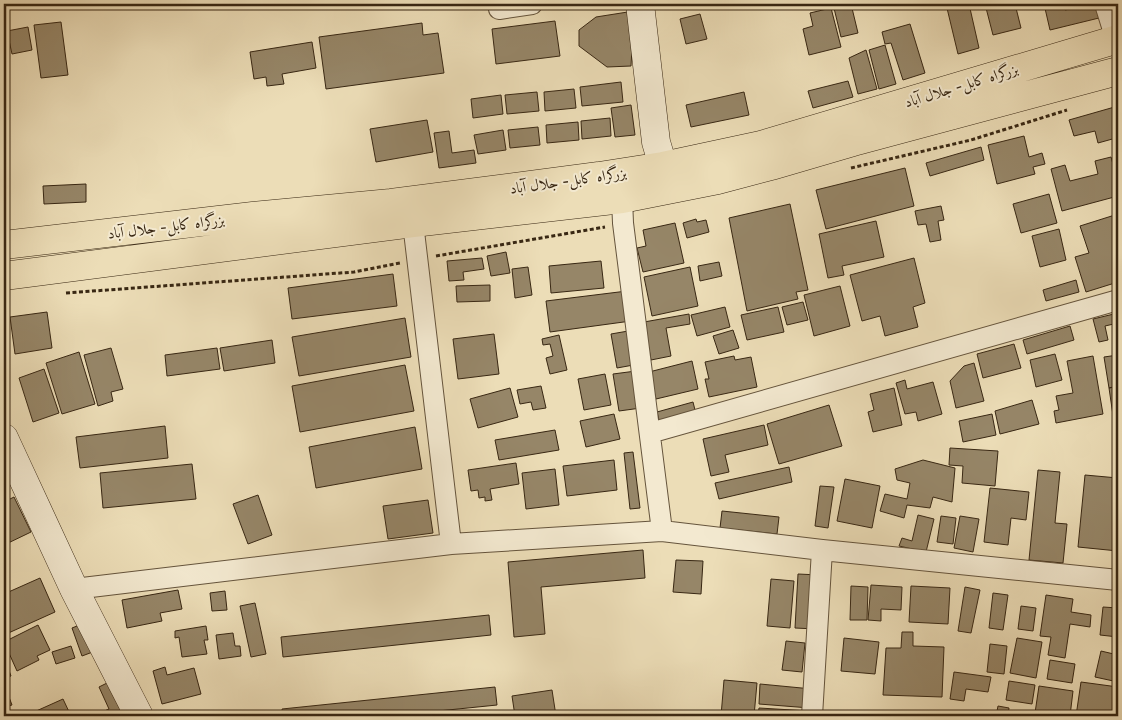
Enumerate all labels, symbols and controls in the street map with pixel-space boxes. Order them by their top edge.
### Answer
street label: بزرگراه کابل- جلال آباد [902,59,1021,113]
street label: بزرگراه کابل- جلال آباد [508,162,628,200]
street label: بزرگراه کابل- جلال آباد [106,209,226,245]

